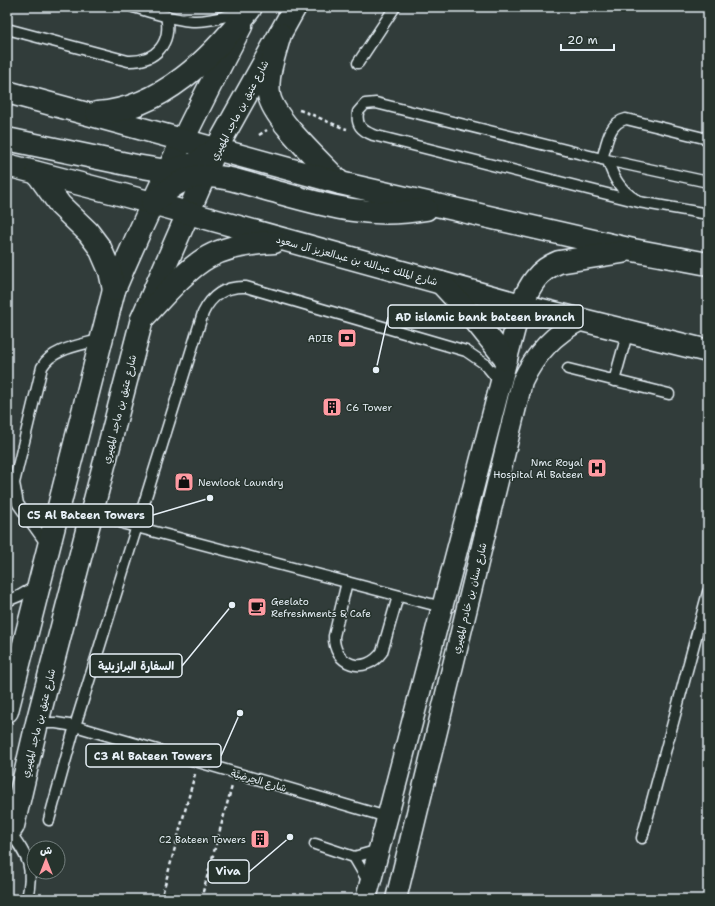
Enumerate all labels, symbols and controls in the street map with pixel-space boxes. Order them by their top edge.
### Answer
scale bar [561,26,614,52]
text: 20 m [567,32,598,48]
street label: شارع عتيق بن ماجد المهيري [207,58,273,164]
street label: شارع الملك عبدالله بن عبدالعزيز آل سعود [274,233,439,289]
callout: AD islamic bank bateen branch [388,305,583,328]
text: AD islamic bank bateen branch [395,310,575,325]
bank icon: ADIB [336,327,358,349]
place label: ADIB [308,332,333,345]
street label: شارع عتيق بن ماجد المهيري [100,353,141,465]
building icon: C6 Tower [321,396,343,418]
place label: C6 Tower [346,401,393,414]
place label: Nmc Royal Hospital Al Bateen [493,456,583,481]
hospital icon: Nmc Royal Hospital Al Bateen [586,457,608,479]
shop icon: Newlook Laundry [173,471,195,493]
place label: Newlook Laundry [198,476,284,489]
callout: C5 Al Bateen Towers [19,504,153,527]
text: C5 Al Bateen Towers [27,508,145,523]
street label: شارع سنان بن خادم المهيري [449,541,492,655]
place label: Geelato Refreshments & Cafe [271,595,371,620]
cafe icon: Geelato Refreshments & Cafe [246,596,268,618]
callout: السفارة البرازيلية [90,654,182,677]
text: السفارة البرازيلية [98,659,174,674]
street label: شارع عتيق بن ماجد المهيري [19,667,60,779]
callout: C3 Al Bateen Towers [86,744,221,767]
text: C3 Al Bateen Towers [94,749,212,764]
street label: شارع الحِرضِيَّة [229,766,289,796]
building icon: C2 Bateen Towers [249,828,271,850]
place label: C2 Bateen Towers [159,833,246,846]
north arrow [26,840,66,880]
text: ش [40,843,52,858]
callout: Viva [208,860,249,883]
text: Viva [216,864,241,879]

